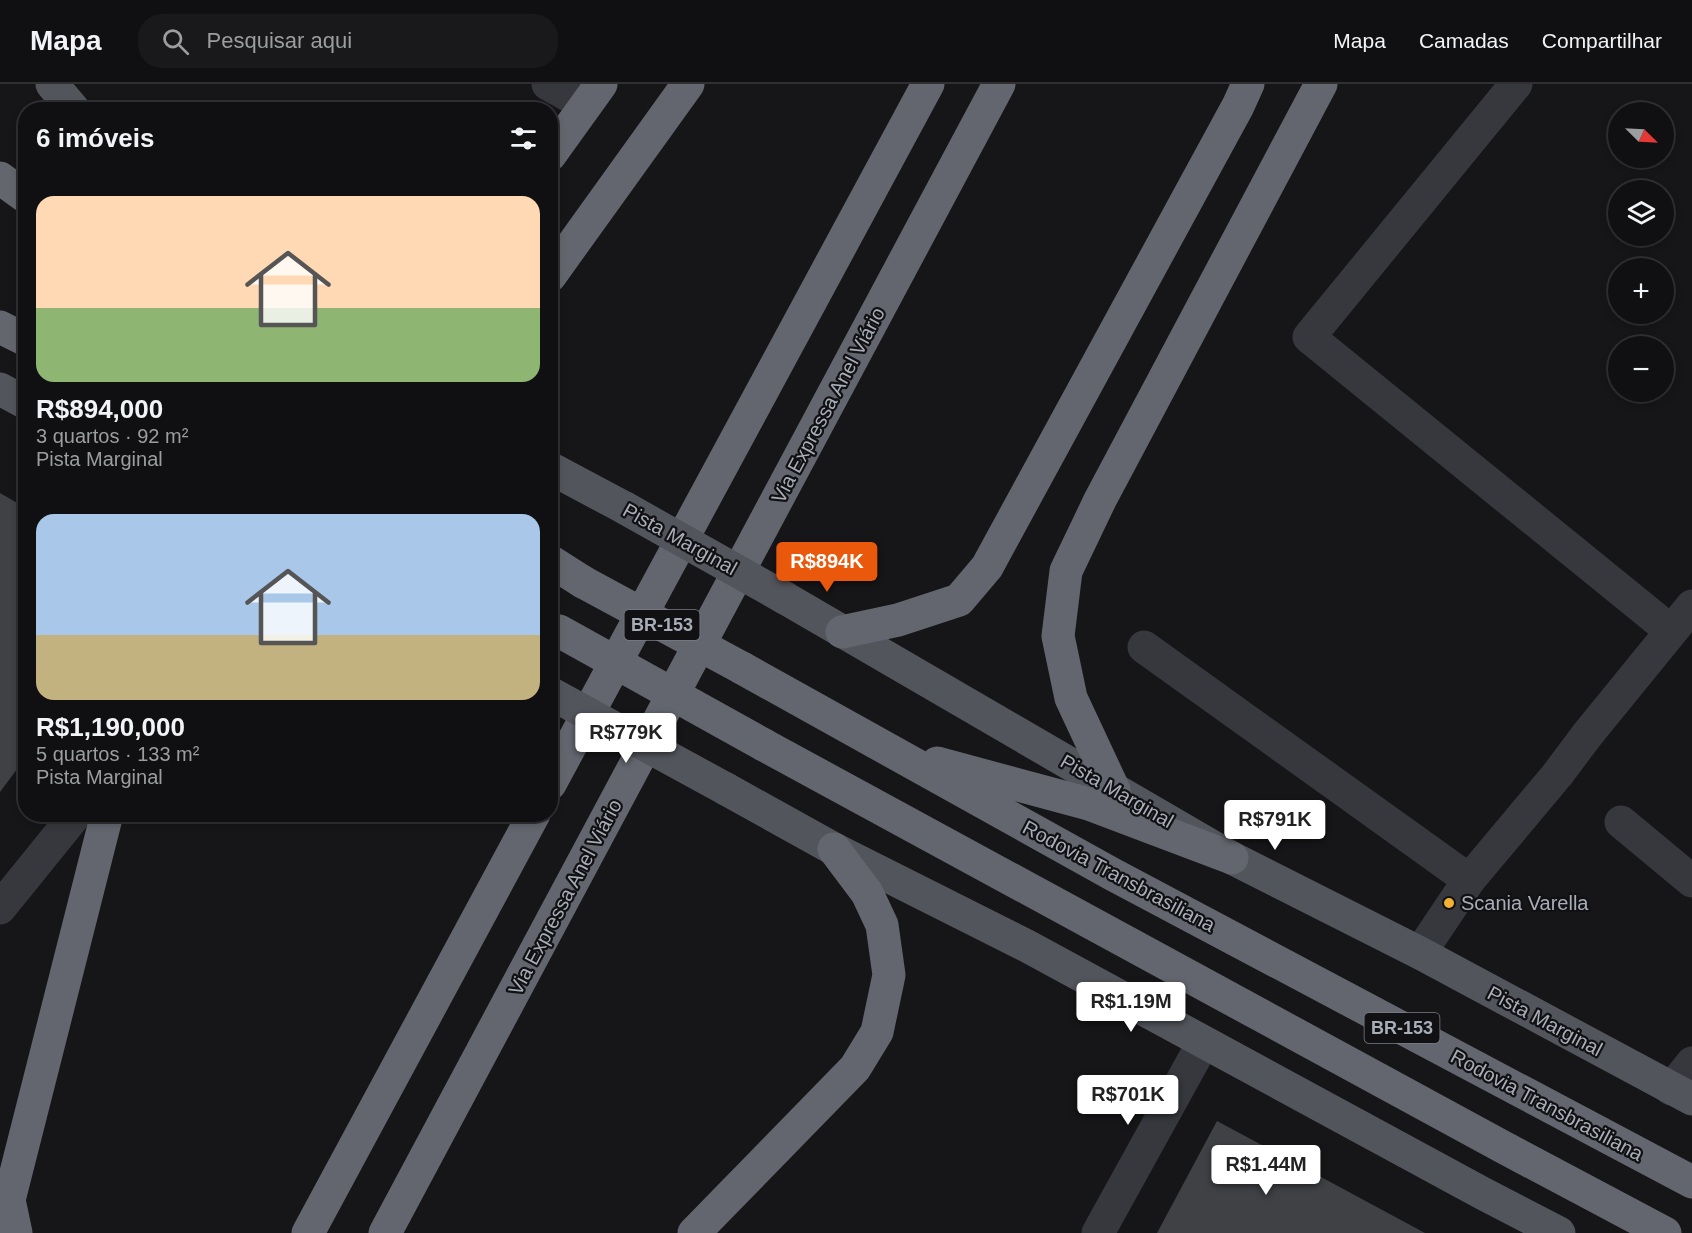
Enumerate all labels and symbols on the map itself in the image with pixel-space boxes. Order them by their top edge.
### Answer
north arrow [1608,102,1674,168]
street label: Via Expressa Anel Viário [767,303,889,507]
street label: Pista Marginal [619,499,741,579]
pin: R$894K [778,542,876,593]
road number: BR-153 [624,610,700,640]
pin: R$779K [577,713,675,764]
street label: Pista Marginal [1057,750,1177,832]
street label: Via Expressa Anel Viário [504,795,626,999]
pin: R$791K [1226,800,1324,851]
street label: Rodovia Transbrasiliana [1019,816,1220,936]
place label: Scania Varella [1461,892,1589,914]
marker: Scania Varella [1442,896,1456,910]
pin: R$1.19M [1076,982,1186,1033]
street label: Pista Marginal [1484,982,1606,1060]
road number: BR-153 [1364,1013,1440,1043]
street label: Rodovia Transbrasiliana [1447,1045,1648,1165]
pin: R$701K [1079,1075,1177,1126]
pin: R$1.44M [1211,1145,1321,1196]

